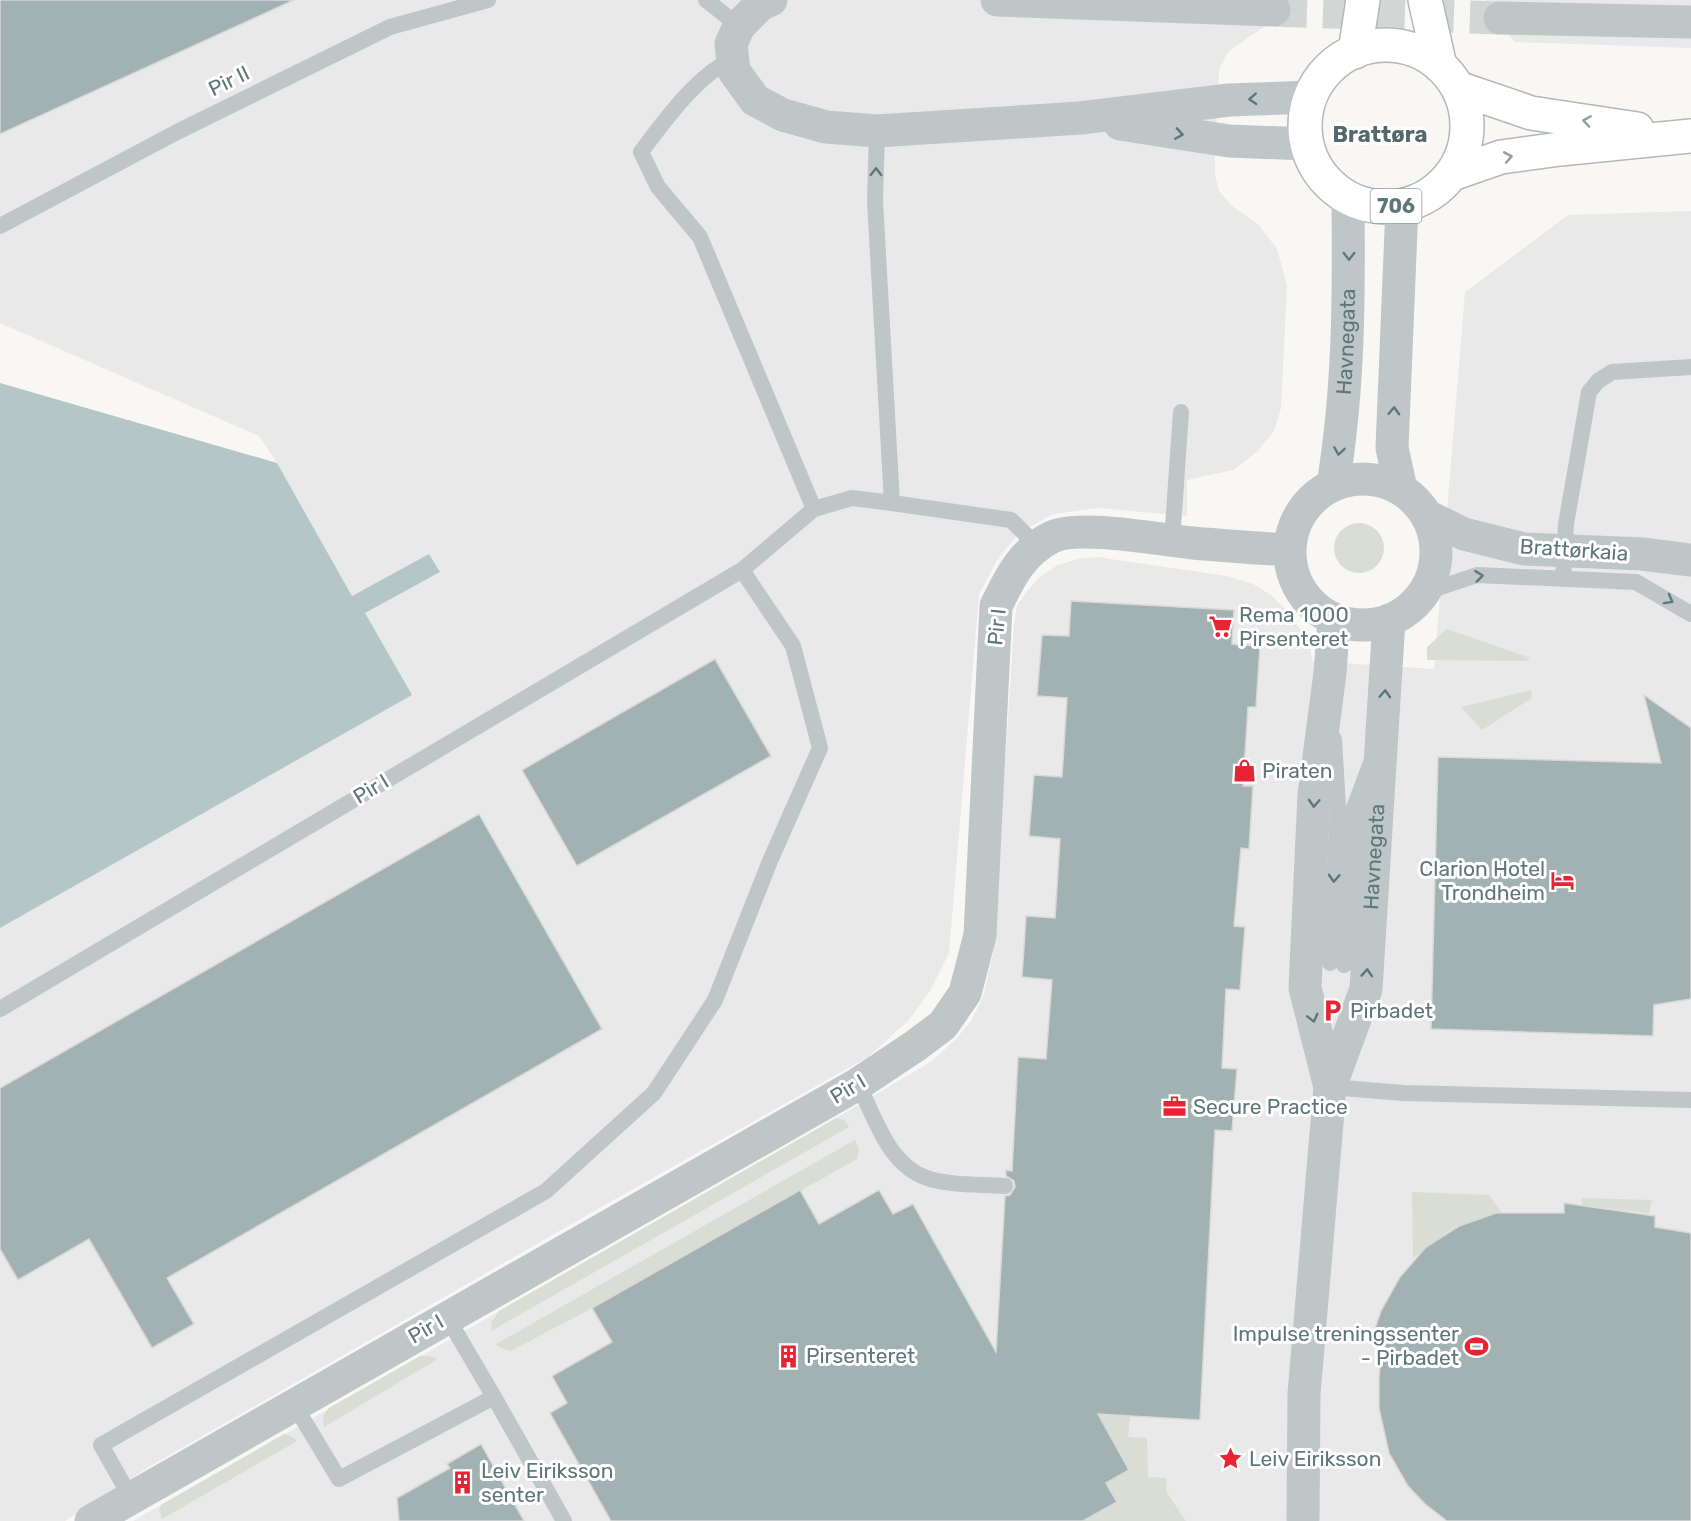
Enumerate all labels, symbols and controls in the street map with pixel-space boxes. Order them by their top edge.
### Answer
street label: Pir II [204,60,253,101]
one-way arrow [1248,93,1257,106]
one-way arrow [1582,116,1592,128]
district label: Brattøra [1333,121,1427,148]
one-way arrow [1174,127,1184,139]
one-way arrow [1503,151,1513,163]
one-way arrow [870,168,882,177]
road number: 706 [1370,189,1422,223]
one-way arrow [1343,252,1355,261]
street label: Havnegata [1331,288,1360,396]
one-way arrow [1387,406,1400,415]
one-way arrow [1333,446,1346,456]
street label: Brattørkaia [1519,533,1629,566]
one-way arrow [1474,571,1484,583]
one-way arrow [1663,593,1673,605]
place label: Rema 1000 Pirsenteret [1239,602,1349,651]
street label: Pir I [982,607,1011,647]
supermarket icon: Rema 1000 Pirsenteret [1208,614,1234,640]
one-way arrow [1378,690,1391,699]
shop icon: Piraten [1231,758,1257,784]
place label: Piraten [1262,758,1333,783]
street label: Pir I [348,768,393,809]
one-way arrow [1308,798,1321,807]
street label: Havnegata [1358,803,1390,911]
place label: Clarion Hotel Trondheim [1419,856,1545,905]
hotel icon: Clarion Hotel Trondheim [1550,868,1576,894]
one-way arrow [1328,873,1341,882]
one-way arrow [1361,968,1374,977]
parking icon: Pirbadet [1319,998,1345,1024]
place label: Pirbadet [1350,998,1433,1023]
one-way arrow [1305,1013,1318,1023]
street label: Pir I [825,1068,870,1109]
office icon: Secure Practice [1162,1094,1188,1120]
place label: Secure Practice [1193,1094,1348,1119]
street label: Pir I [403,1309,448,1349]
place label: Impulse treningssenter - Pirbadet [1233,1321,1459,1370]
sports icon: Impulse treningssenter - Pirbadet [1464,1333,1490,1359]
building icon: Pirsenteret [775,1343,801,1369]
place label: Pirsenteret [806,1343,915,1368]
place icon: Leiv Eiriksson [1218,1446,1244,1472]
place label: Leiv Eiriksson [1249,1446,1381,1471]
place label: Leiv Eiriksson senter [481,1458,613,1507]
building icon: Leiv Eiriksson senter [450,1470,476,1496]

